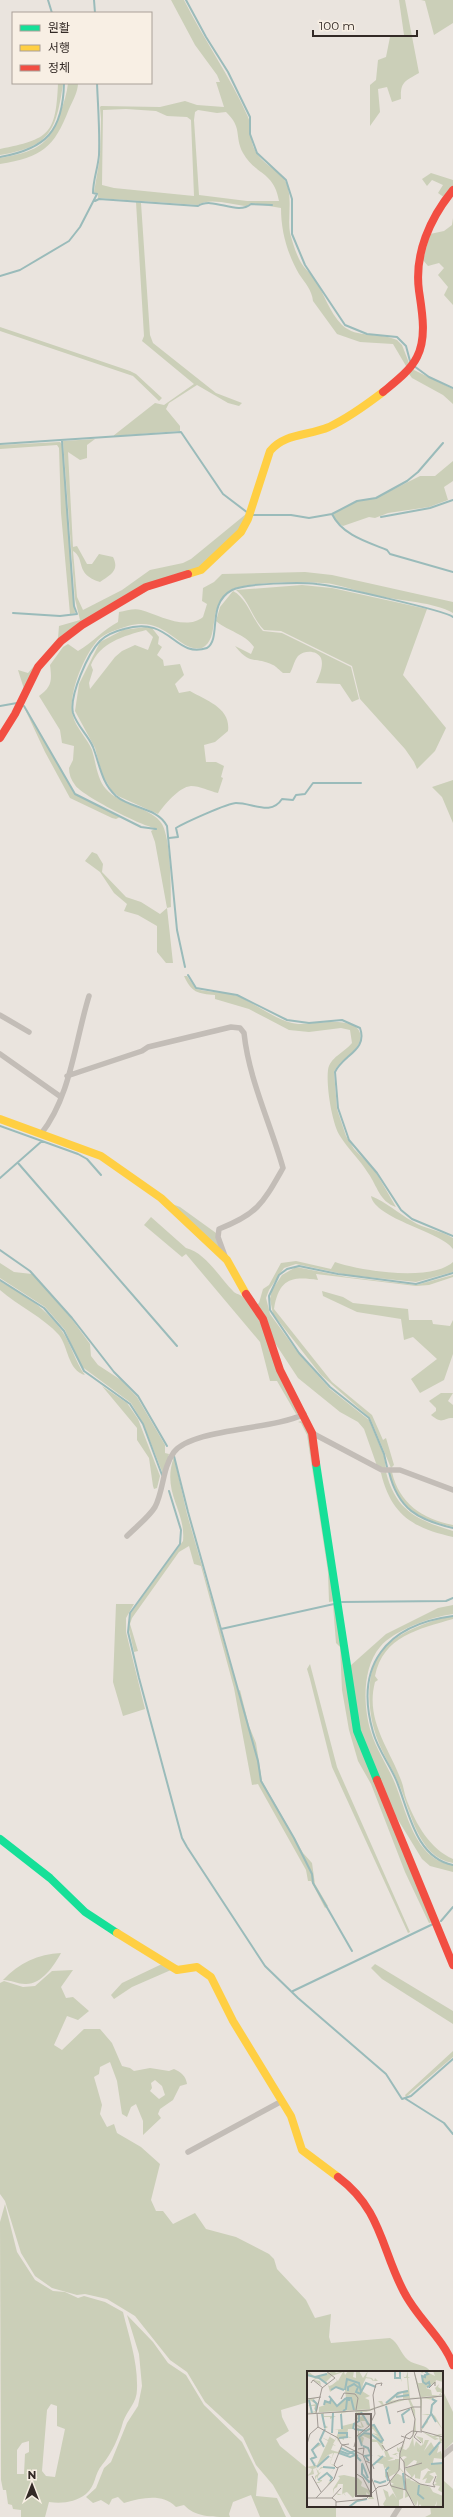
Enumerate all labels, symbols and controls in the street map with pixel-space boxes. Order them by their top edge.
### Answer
legend [12,12,152,84]
scale bar [313,12,417,38]
text: 100 m [319,18,355,33]
text: 원활 [48,20,70,35]
text: 서행 [48,40,70,55]
text: 정체 [48,60,70,75]
inset map [307,2371,443,2507]
north arrow [12,2465,52,2505]
text: N [28,2468,36,2482]

